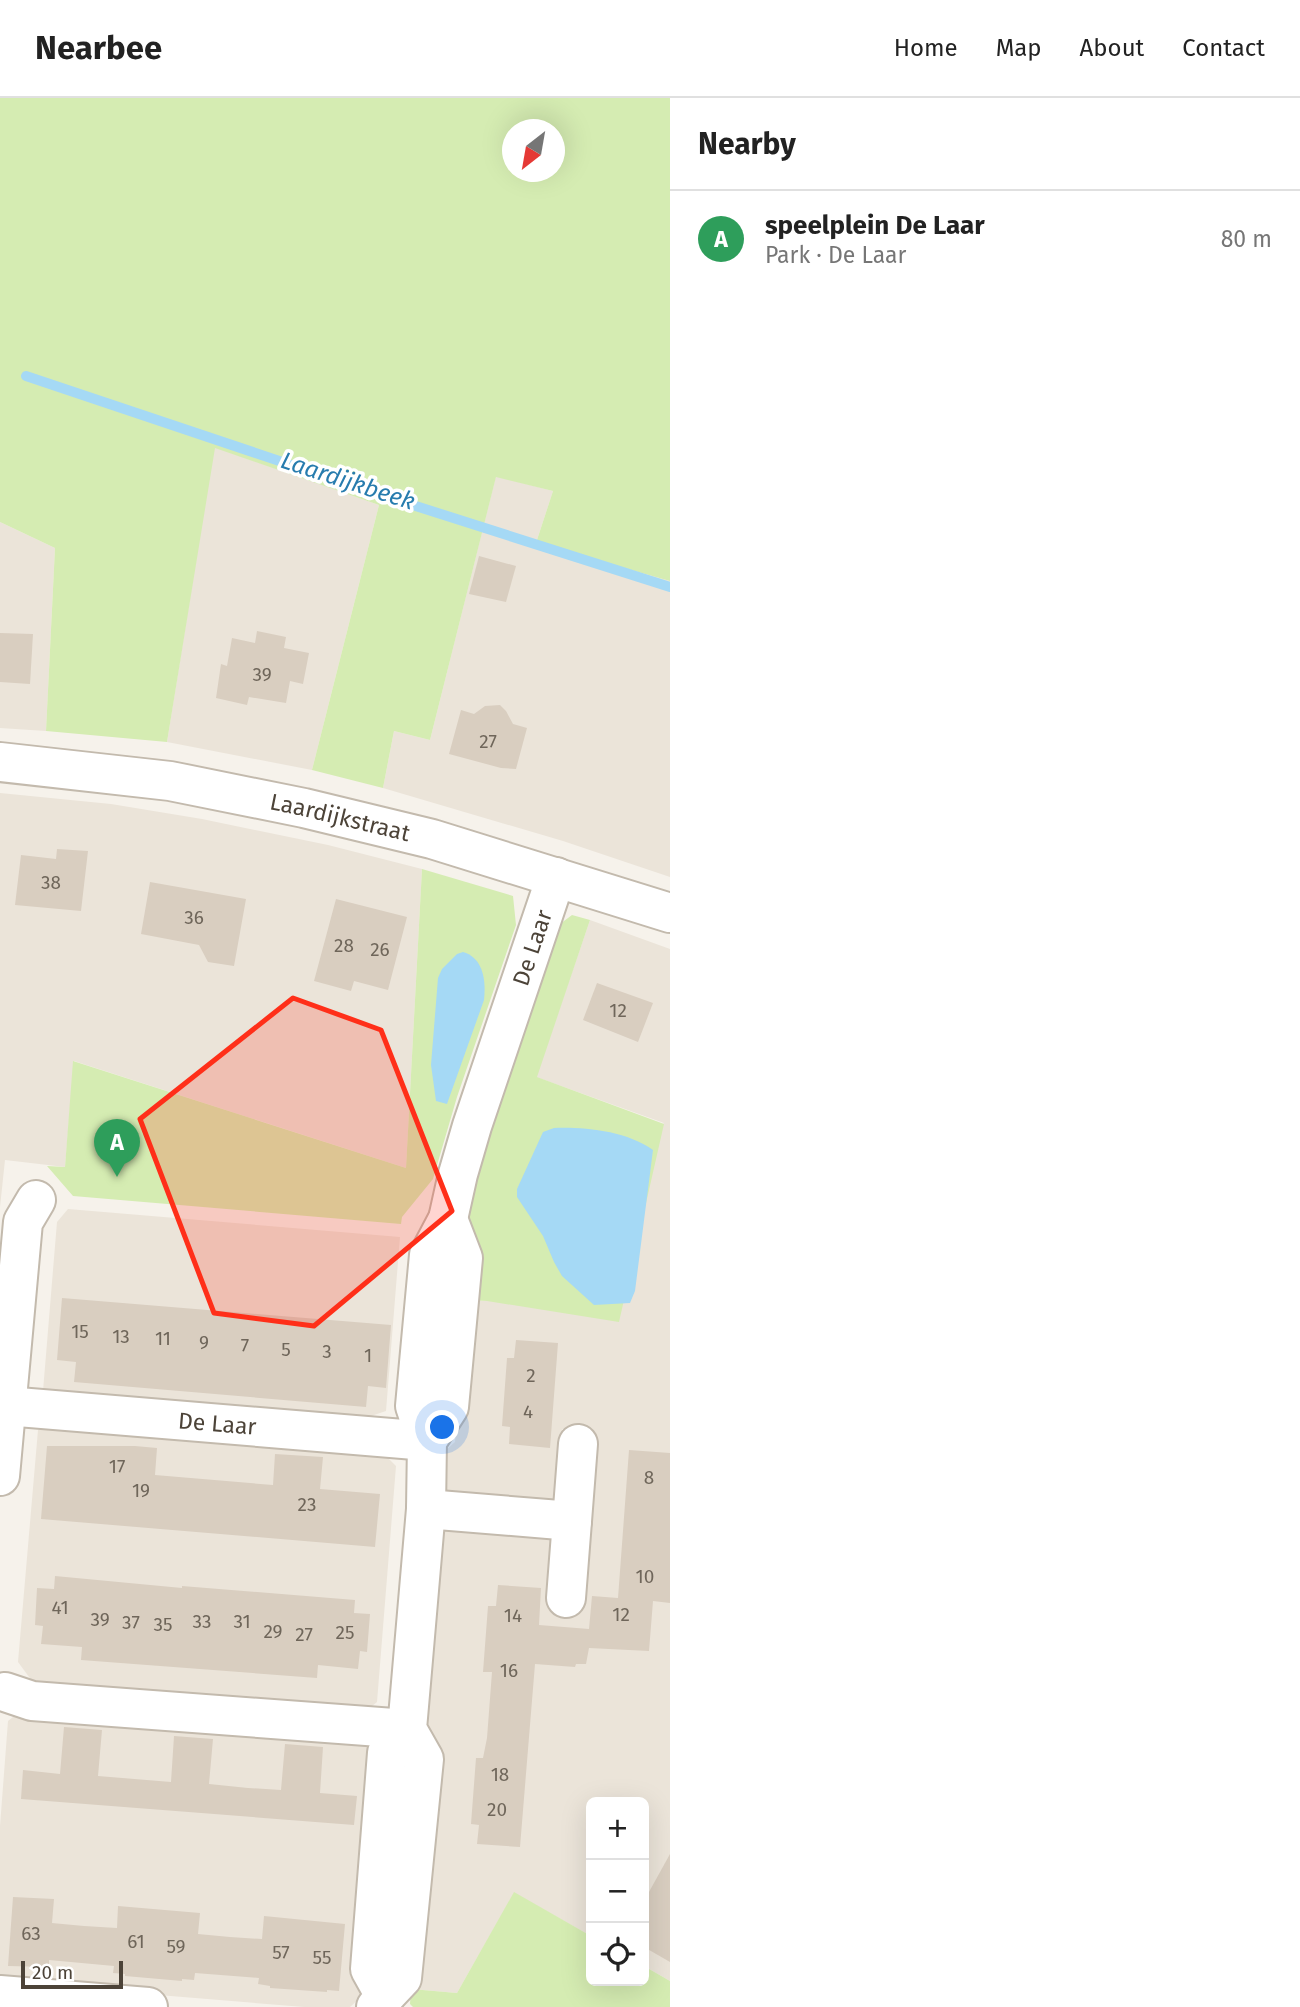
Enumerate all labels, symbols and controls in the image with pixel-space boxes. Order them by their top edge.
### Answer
text: Nearbee [35,28,162,68]
text: Home [894,34,958,62]
text: Map [996,34,1042,62]
text: About [1080,34,1144,62]
text: Contact [1182,34,1265,62]
north arrow [502,119,565,182]
text: Nearby [698,126,796,162]
text: speelplein De Laar [765,210,985,241]
text: A [714,225,728,253]
text: 80 m [1221,225,1272,253]
text: Park · De Laar [765,241,906,269]
water label: Laardijkbeek [277,446,419,516]
house number: 39 [252,663,272,686]
house number: 27 [479,730,497,753]
street label: Laardijkstraat [268,787,414,847]
house number: 38 [41,871,61,894]
house number: 36 [184,906,204,929]
street label: De Laar [506,906,558,989]
house number: 28 [334,934,354,957]
house number: 26 [370,938,390,961]
house number: 12 [609,999,627,1022]
pin: A [94,1119,140,1177]
house number: 15 [71,1320,89,1343]
house number: 13 [112,1325,130,1348]
house number: 11 [155,1327,171,1350]
house number: 9 [199,1331,209,1354]
house number: 7 [241,1334,249,1357]
house number: 5 [281,1338,291,1361]
house number: 3 [322,1340,332,1363]
house number: 1 [364,1344,372,1367]
house number: 2 [526,1364,536,1387]
house number: 4 [523,1400,533,1423]
street label: De Laar [177,1406,258,1441]
your location [425,1410,459,1444]
house number: 17 [109,1455,125,1478]
house number: 8 [644,1466,654,1489]
house number: 19 [132,1479,150,1502]
house number: 23 [298,1493,316,1516]
house number: 10 [636,1565,654,1588]
house number: 41 [51,1596,69,1619]
house number: 12 [612,1603,630,1626]
house number: 14 [504,1604,522,1627]
house number: 39 [90,1608,110,1631]
house number: 33 [193,1610,211,1633]
house number: 31 [233,1610,251,1633]
house number: 37 [122,1611,140,1634]
house number: 35 [153,1613,173,1636]
house number: 29 [263,1620,283,1643]
house number: 25 [336,1621,354,1644]
house number: 27 [295,1623,313,1646]
house number: 16 [500,1659,518,1682]
house number: 18 [491,1763,509,1786]
map controls [586,1797,649,1986]
button: + [586,1797,649,1860]
house number: 20 [487,1798,507,1821]
button: − [586,1860,649,1923]
house number: 63 [21,1922,41,1945]
button: locate [586,1923,649,1986]
house number: 61 [127,1930,145,1953]
house number: 59 [166,1935,186,1958]
house number: 57 [272,1941,290,1964]
house number: 55 [313,1946,331,1969]
scale bar [21,1958,122,1990]
text: 20 m [32,1961,73,1984]

